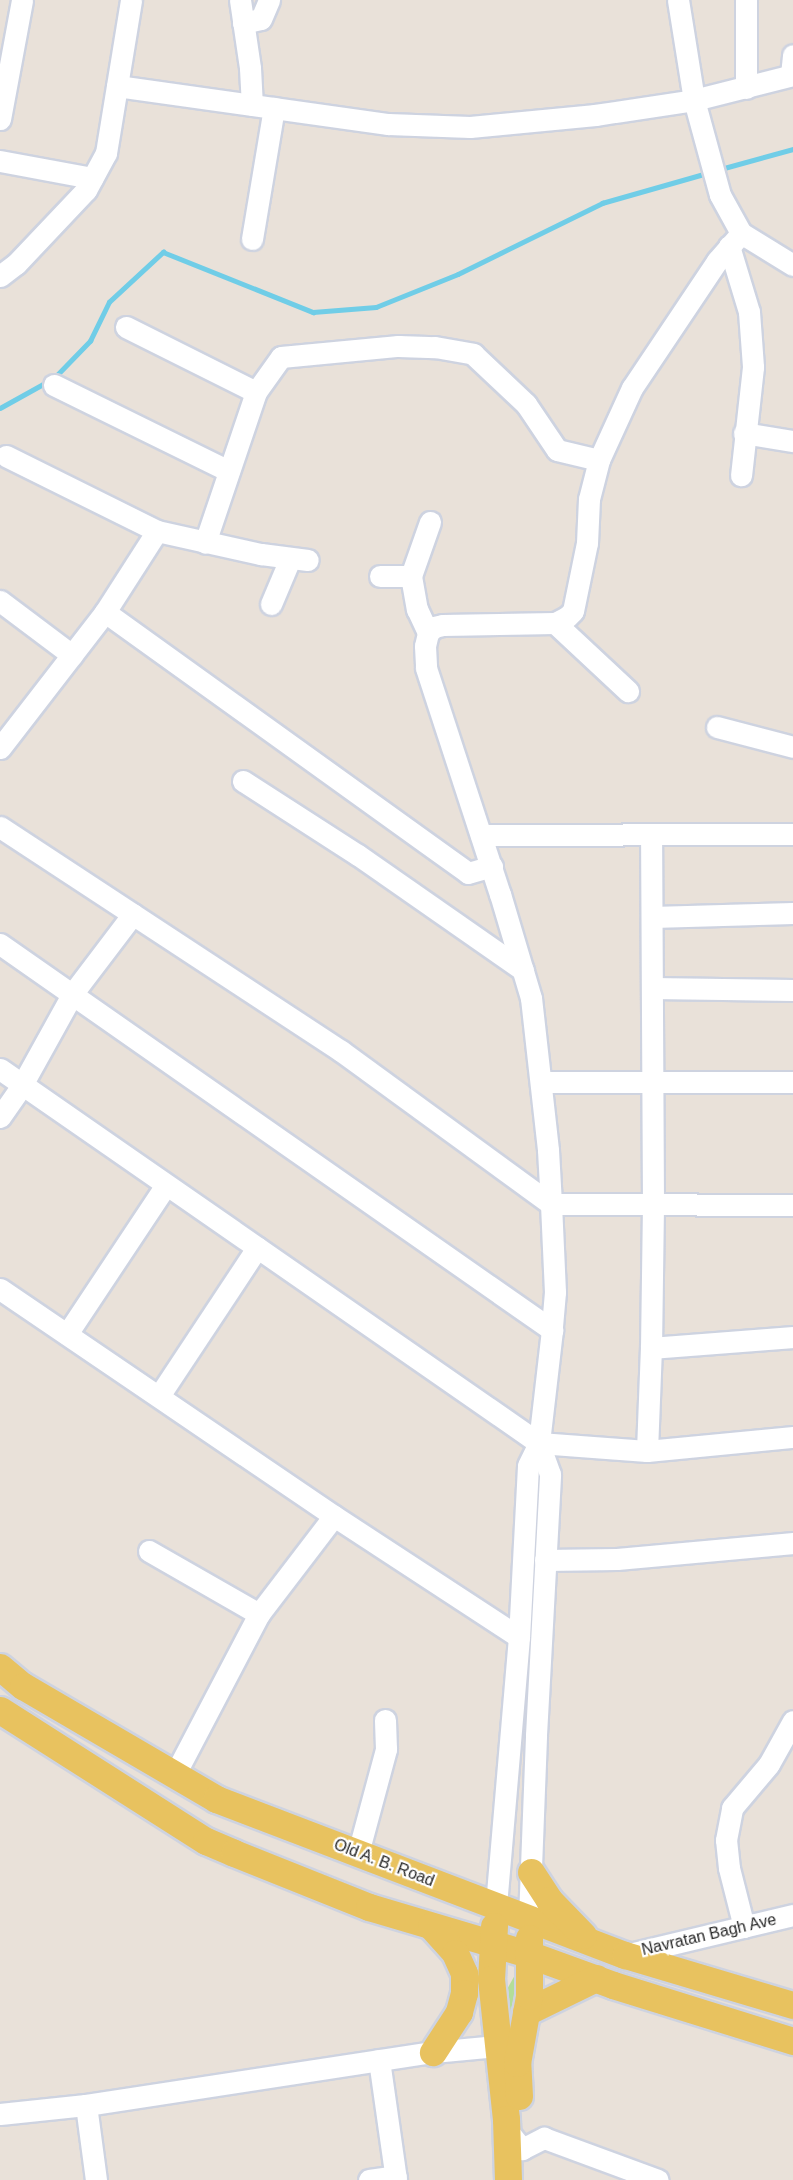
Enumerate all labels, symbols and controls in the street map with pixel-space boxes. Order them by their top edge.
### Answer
street label: Old A. B. Road [331,1835,437,1891]
street label: Navratan Bagh Ave [639,1910,779,1960]

